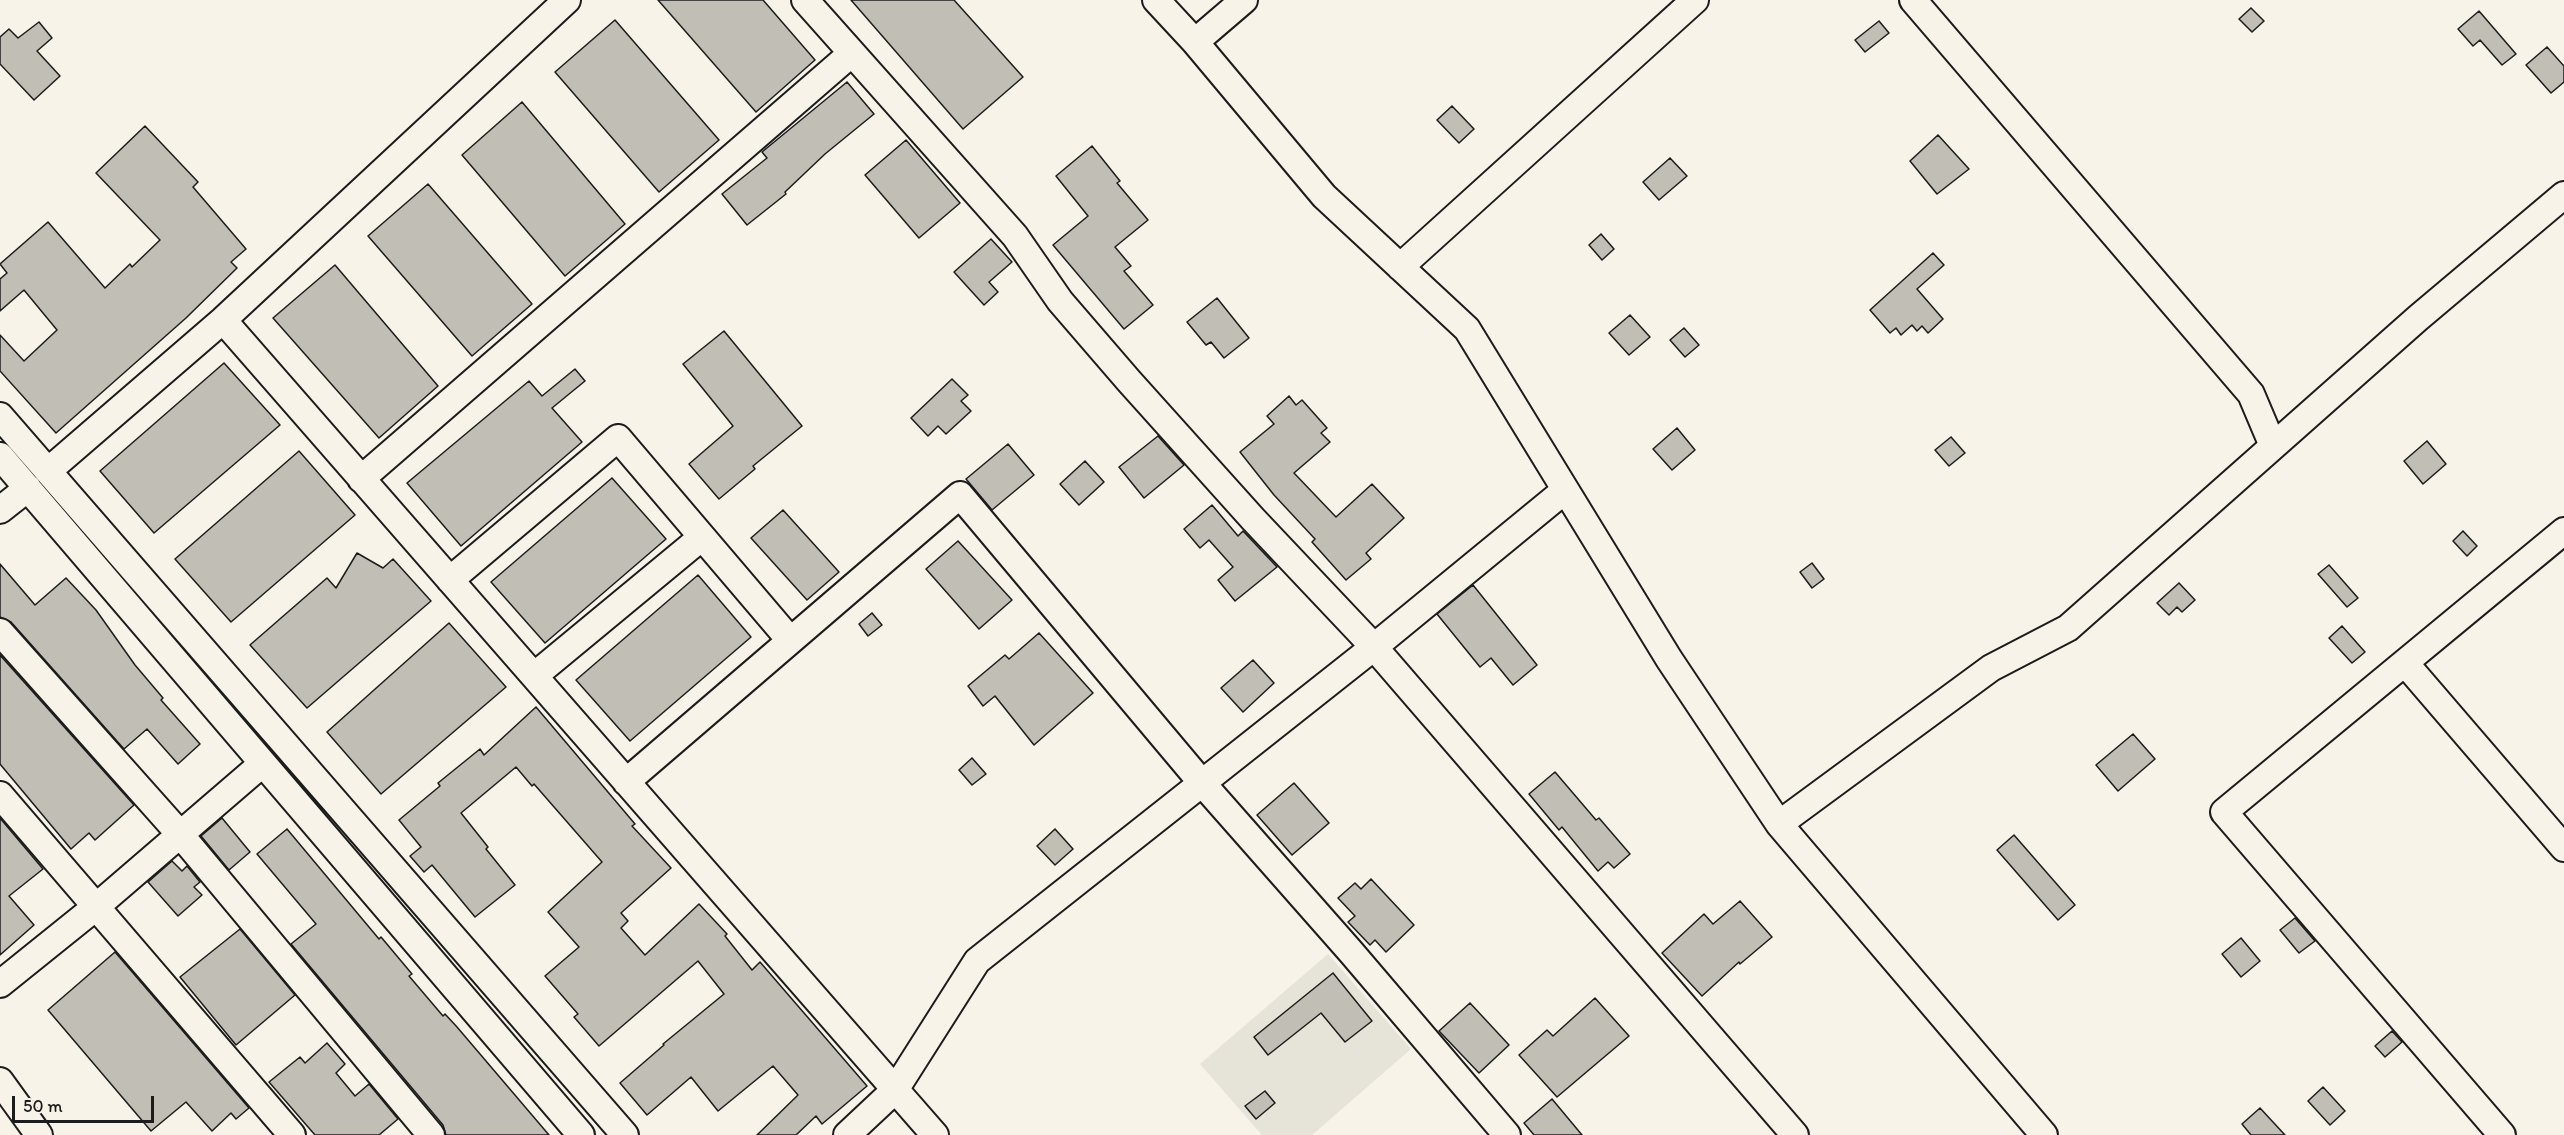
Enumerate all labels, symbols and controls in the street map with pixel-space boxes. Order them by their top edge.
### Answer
scale bar [15,1084,158,1122]
text: 50 m [23,1095,63,1117]

